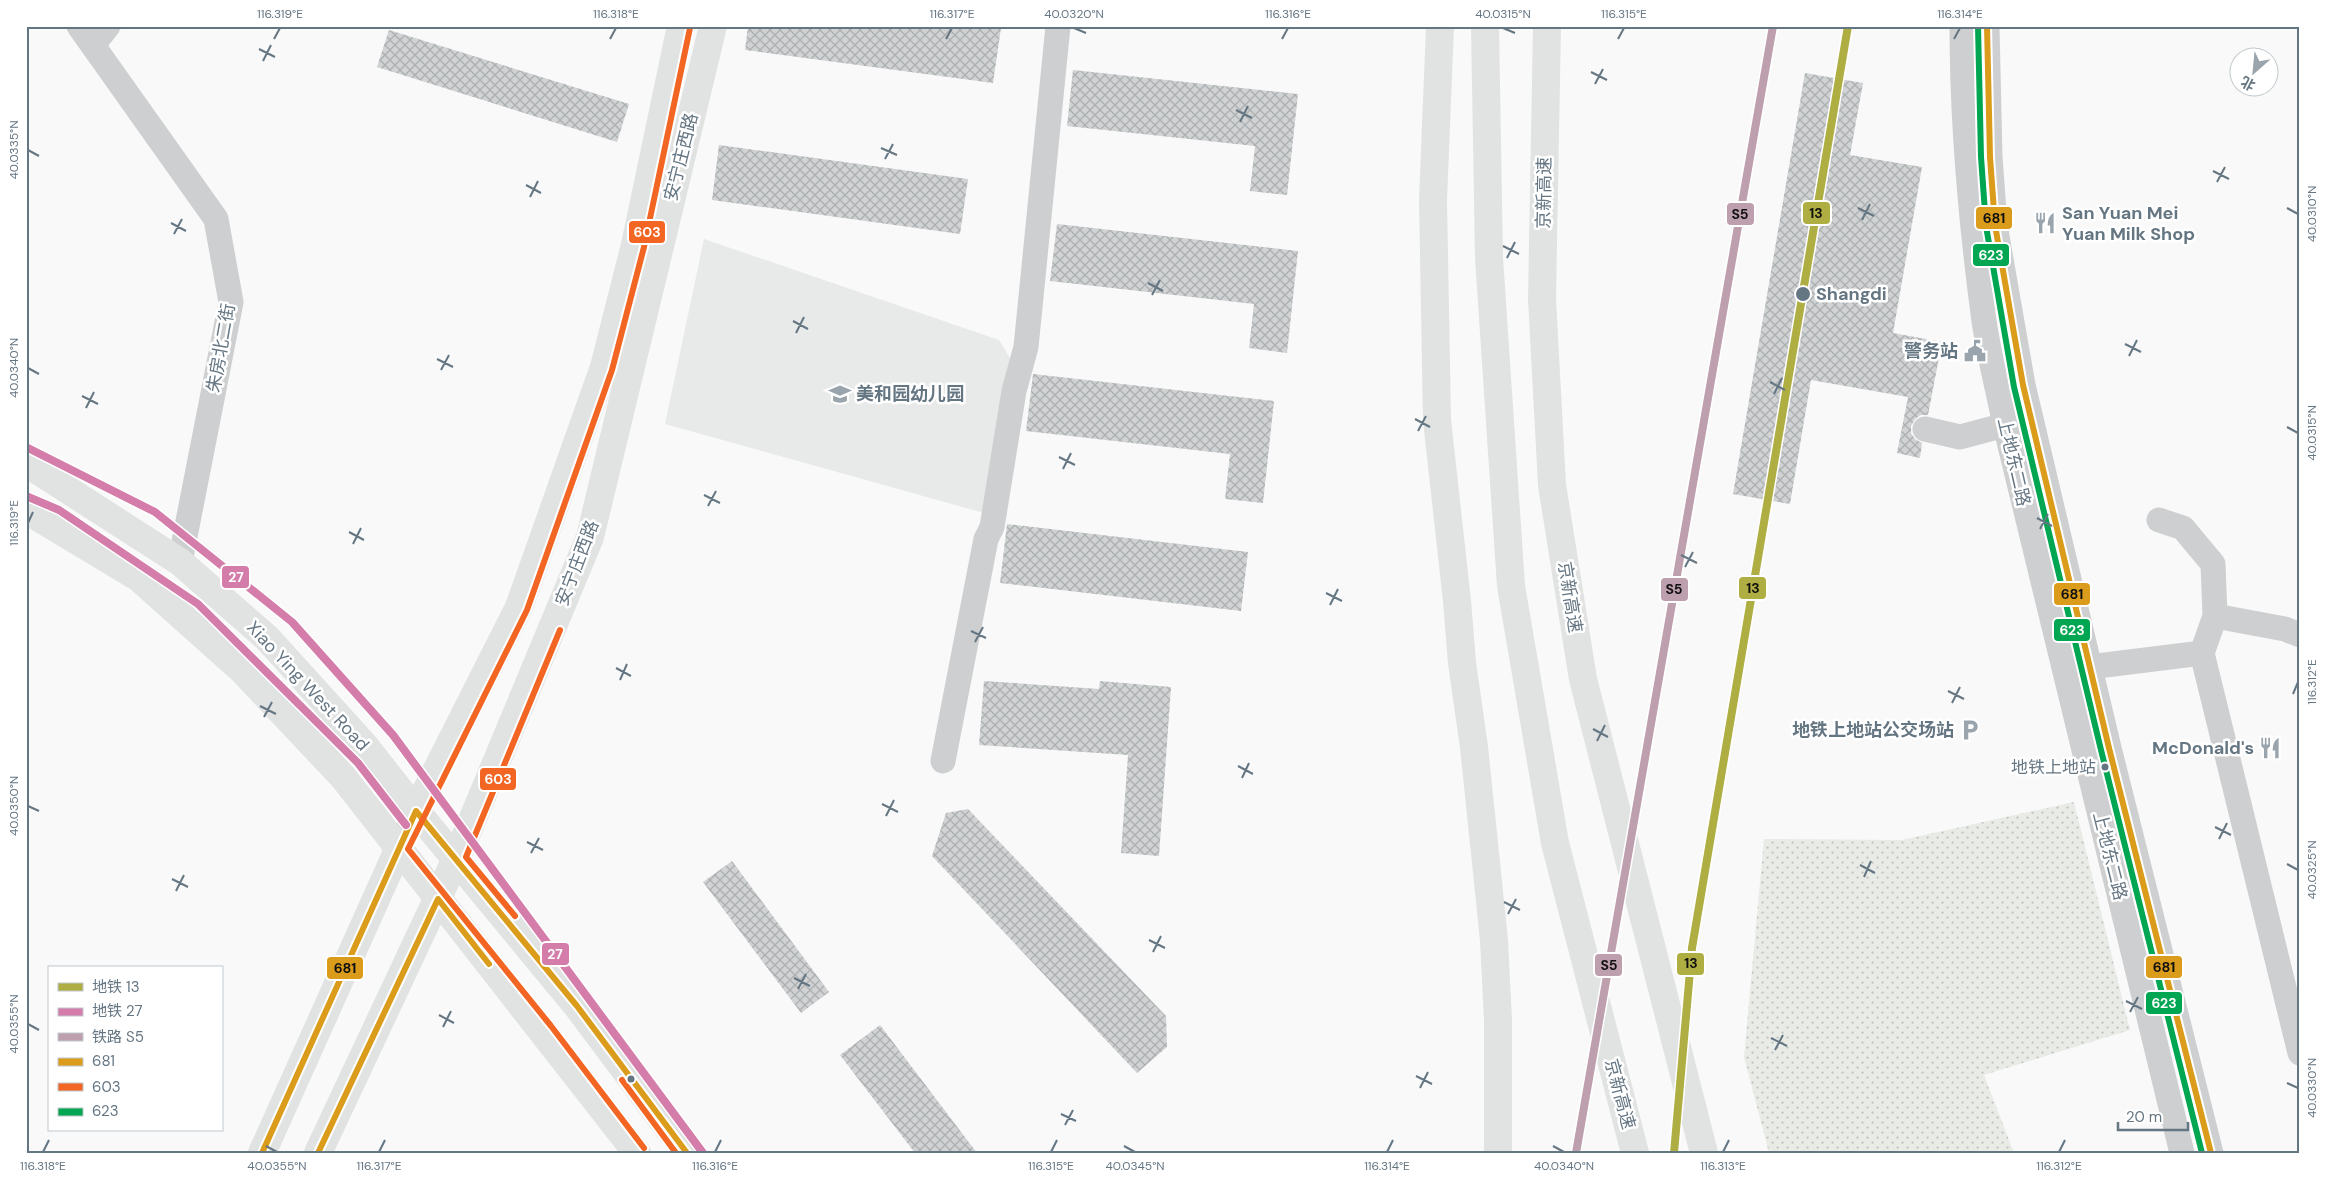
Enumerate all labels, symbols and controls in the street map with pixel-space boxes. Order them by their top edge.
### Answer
text: 116.319°E [257,6,303,22]
text: 116.318°E [593,6,639,22]
text: 116.317°E [930,6,975,22]
text: 40.0320°N [1044,6,1104,22]
text: 116.316°E [1265,6,1311,22]
text: 40.0315°N [1475,6,1531,22]
text: 116.315°E [1601,6,1647,22]
text: 116.314°E [1937,6,1983,22]
north arrow [2228,48,2278,98]
text: 北 [2238,72,2258,95]
street label: 安宁庄西路 [658,110,704,204]
text: 40.0335°N [6,120,22,180]
street label: 京新高速 [1531,157,1557,229]
text: 40.0310°N [2304,186,2320,242]
line badge: 13 [1802,201,1831,225]
place label: San Yuan Mei Yuan Milk Shop [2062,201,2195,246]
line badge: S5 [1726,202,1755,226]
text: 13 [1809,204,1823,222]
text: S5 [1731,205,1749,223]
line badge: 681 [1975,206,2013,230]
text: 681 [1983,209,2005,227]
restaurant icon: San Yuan Mei Yuan Milk Shop [2032,210,2058,236]
line badge: 603 [628,220,666,244]
text: 603 [633,223,661,241]
line badge: 623 [1972,243,2010,267]
text: 623 [1978,246,2004,264]
place label: Shangdi [1816,282,1887,306]
marker: Shangdi [1794,285,1812,303]
street label: 朱房北二街 [201,302,241,394]
text: 40.0340°N [6,338,22,398]
public building icon: 警务站 [1962,338,1988,364]
place label: 警务站 [1904,339,1958,363]
school or university icon: 美和园幼儿园 [827,381,853,407]
place label: 美和园幼儿园 [856,382,964,406]
text: 40.0315°N [2304,405,2320,461]
street label: 上地东二路 [1992,415,2036,509]
text: 116.319°E [6,500,22,546]
street label: 安宁庄西路 [550,517,604,609]
street label: 京新高速 [1553,560,1587,634]
line badge: 27 [221,565,250,589]
text: 27 [228,568,244,586]
line badge: 13 [1738,576,1767,600]
line badge: S5 [1660,577,1689,602]
text: 13 [1746,579,1760,597]
text: S5 [1665,580,1683,598]
line badge: 681 [2053,582,2091,606]
text: 681 [2061,585,2083,603]
street label: Xiao Ying West Road [241,616,375,756]
line badge: 623 [2053,618,2091,642]
text: 623 [2059,621,2085,639]
text: 116.312°E [2304,659,2320,705]
parking icon: 地铁上地站公交场站 [1957,717,1983,743]
place label: 地铁上地站公交场站 [1792,718,1954,742]
restaurant icon: McDonald's [2257,735,2283,761]
place label: McDonald's [2152,736,2254,760]
place label: 地铁上地站 [2011,756,2096,778]
marker: 地铁上地站 [2100,762,2110,772]
line badge: 603 [479,767,517,791]
text: 603 [484,770,512,788]
text: 40.0350°N [6,776,22,836]
street label: 上地东二路 [2087,809,2133,903]
text: 40.0325°N [2304,841,2320,899]
line badge: 27 [541,942,570,966]
text: 27 [547,945,563,963]
line badge: 13 [1676,952,1705,976]
line badge: S5 [1594,953,1623,977]
text: 13 [1684,954,1698,972]
line badge: 681 [2145,955,2183,979]
line badge: 681 [326,956,364,980]
text: S5 [1600,956,1618,974]
text: 681 [2153,958,2175,976]
text: 681 [334,959,356,977]
legend [48,966,222,1132]
text: 地铁 13 [92,977,140,997]
line badge: 623 [2145,991,2183,1015]
text: 40.0355°N [6,994,22,1054]
text: 623 [2151,994,2177,1012]
text: 地铁 27 [92,1001,142,1021]
text: 铁路 S5 [92,1027,144,1047]
text: 681 [92,1051,115,1071]
street label: 京新高速 [1599,1056,1641,1132]
text: 40.0330°N [2304,1058,2320,1118]
unlabelled marker [626,1074,636,1084]
text: 603 [92,1077,121,1097]
scale bar [2118,1099,2188,1131]
text: 623 [92,1101,119,1121]
text: 20 m [2126,1107,2162,1127]
text: 116.318°E [20,1158,66,1174]
text: 40.0355°N [247,1158,307,1174]
text: 116.317°E [357,1158,402,1174]
text: 116.316°E [692,1158,738,1174]
text: 116.315°E [1028,1158,1074,1174]
text: 40.0345°N [1105,1158,1165,1174]
text: 116.314°E [1364,1158,1410,1174]
text: 40.0340°N [1534,1158,1594,1174]
text: 116.313°E [1700,1158,1746,1174]
text: 116.312°E [2036,1158,2082,1174]

